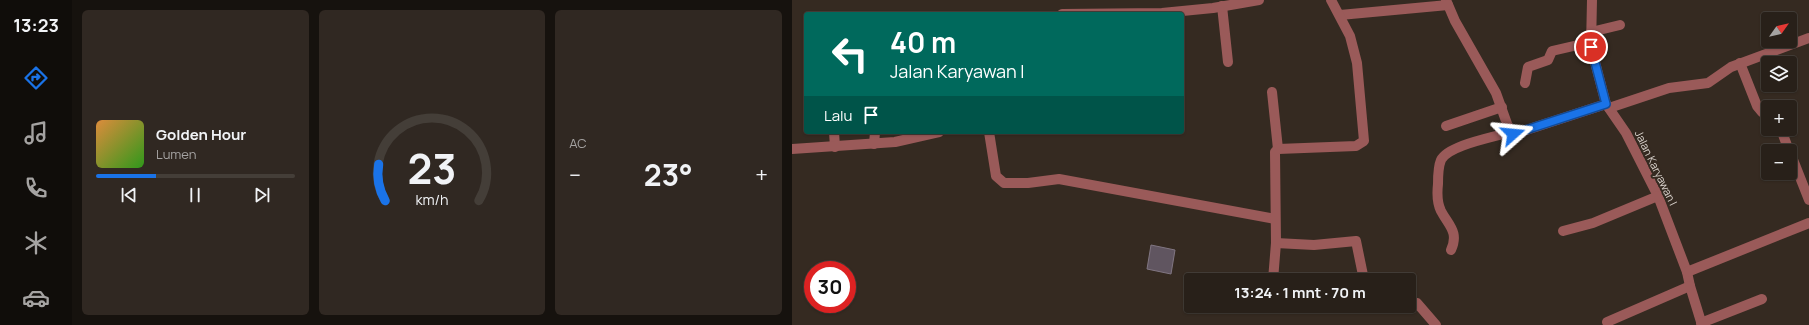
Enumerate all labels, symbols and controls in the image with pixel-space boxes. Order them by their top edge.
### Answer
north arrow [1761,12,1797,48]
map controls [1761,12,1797,180]
text: 13:23 [13,13,59,37]
text: 40 m [890,23,956,61]
icon: left [824,28,876,80]
pin [1574,30,1608,64]
icon: arrive [1580,36,1602,58]
button: layers [1761,56,1797,92]
text: Jalan Karyawan I [890,59,1024,83]
icon: directions [22,64,50,92]
button: + [1761,100,1797,136]
icon: arrive [860,104,882,126]
text: Lalu [824,105,852,126]
position arrow [1492,113,1534,155]
icon: music [22,119,50,147]
text: Golden Hour [156,124,246,145]
street label: Jalan Karyawan I [1632,128,1681,208]
text: AC [569,134,587,152]
text: 23 [408,139,456,195]
button: − [1761,144,1797,180]
text: Lumen [156,145,196,163]
text: 23° [644,154,693,195]
text: − [569,160,581,190]
text: + [755,160,768,190]
icon: phone [22,174,50,202]
icon: previous [118,184,140,206]
icon: pause [184,184,206,206]
icon: next [251,184,273,206]
text: km/h [415,189,449,208]
icon: climate [22,229,50,257]
speed limit sign: 30 [804,261,856,313]
text: 13:24 · 1 mnt · 70 m [1234,282,1366,303]
icon: car [22,284,50,312]

